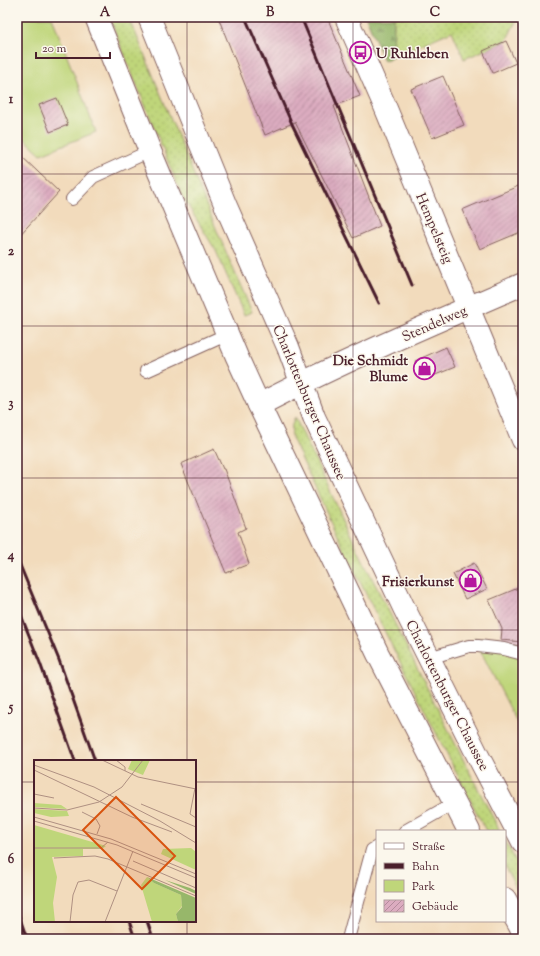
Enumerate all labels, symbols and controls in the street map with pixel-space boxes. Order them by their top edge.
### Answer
text: A [100,4,111,22]
text: B [266,4,275,22]
text: C [430,4,440,22]
scale bar [36,34,110,60]
text: 20 m [42,40,67,58]
bus stop icon: U Ruhleben [348,40,374,66]
place label: U Ruhleben [376,45,450,65]
text: 1 [9,91,14,109]
street label: Hempelsteig [409,190,457,267]
text: 2 [8,243,15,261]
street label: Stendelweg [399,302,471,348]
street label: Charlottenburger Chaussee [266,322,350,484]
place label: Die Schmidt Blume [333,352,408,388]
shop icon: Die Schmidt Blume [411,355,437,381]
text: 3 [8,395,14,413]
text: 4 [7,547,15,565]
shop icon: Frisierkunst [457,568,483,594]
place label: Frisierkunst [382,573,454,593]
street label: Charlottenburger Chaussee [399,617,493,775]
text: 5 [8,699,14,717]
inset map [34,760,196,922]
legend [376,830,506,922]
text: Straße [412,838,446,856]
text: 6 [8,851,15,869]
text: Bahn [412,858,439,876]
text: Park [412,878,435,896]
text: Gebäude [412,898,459,916]

